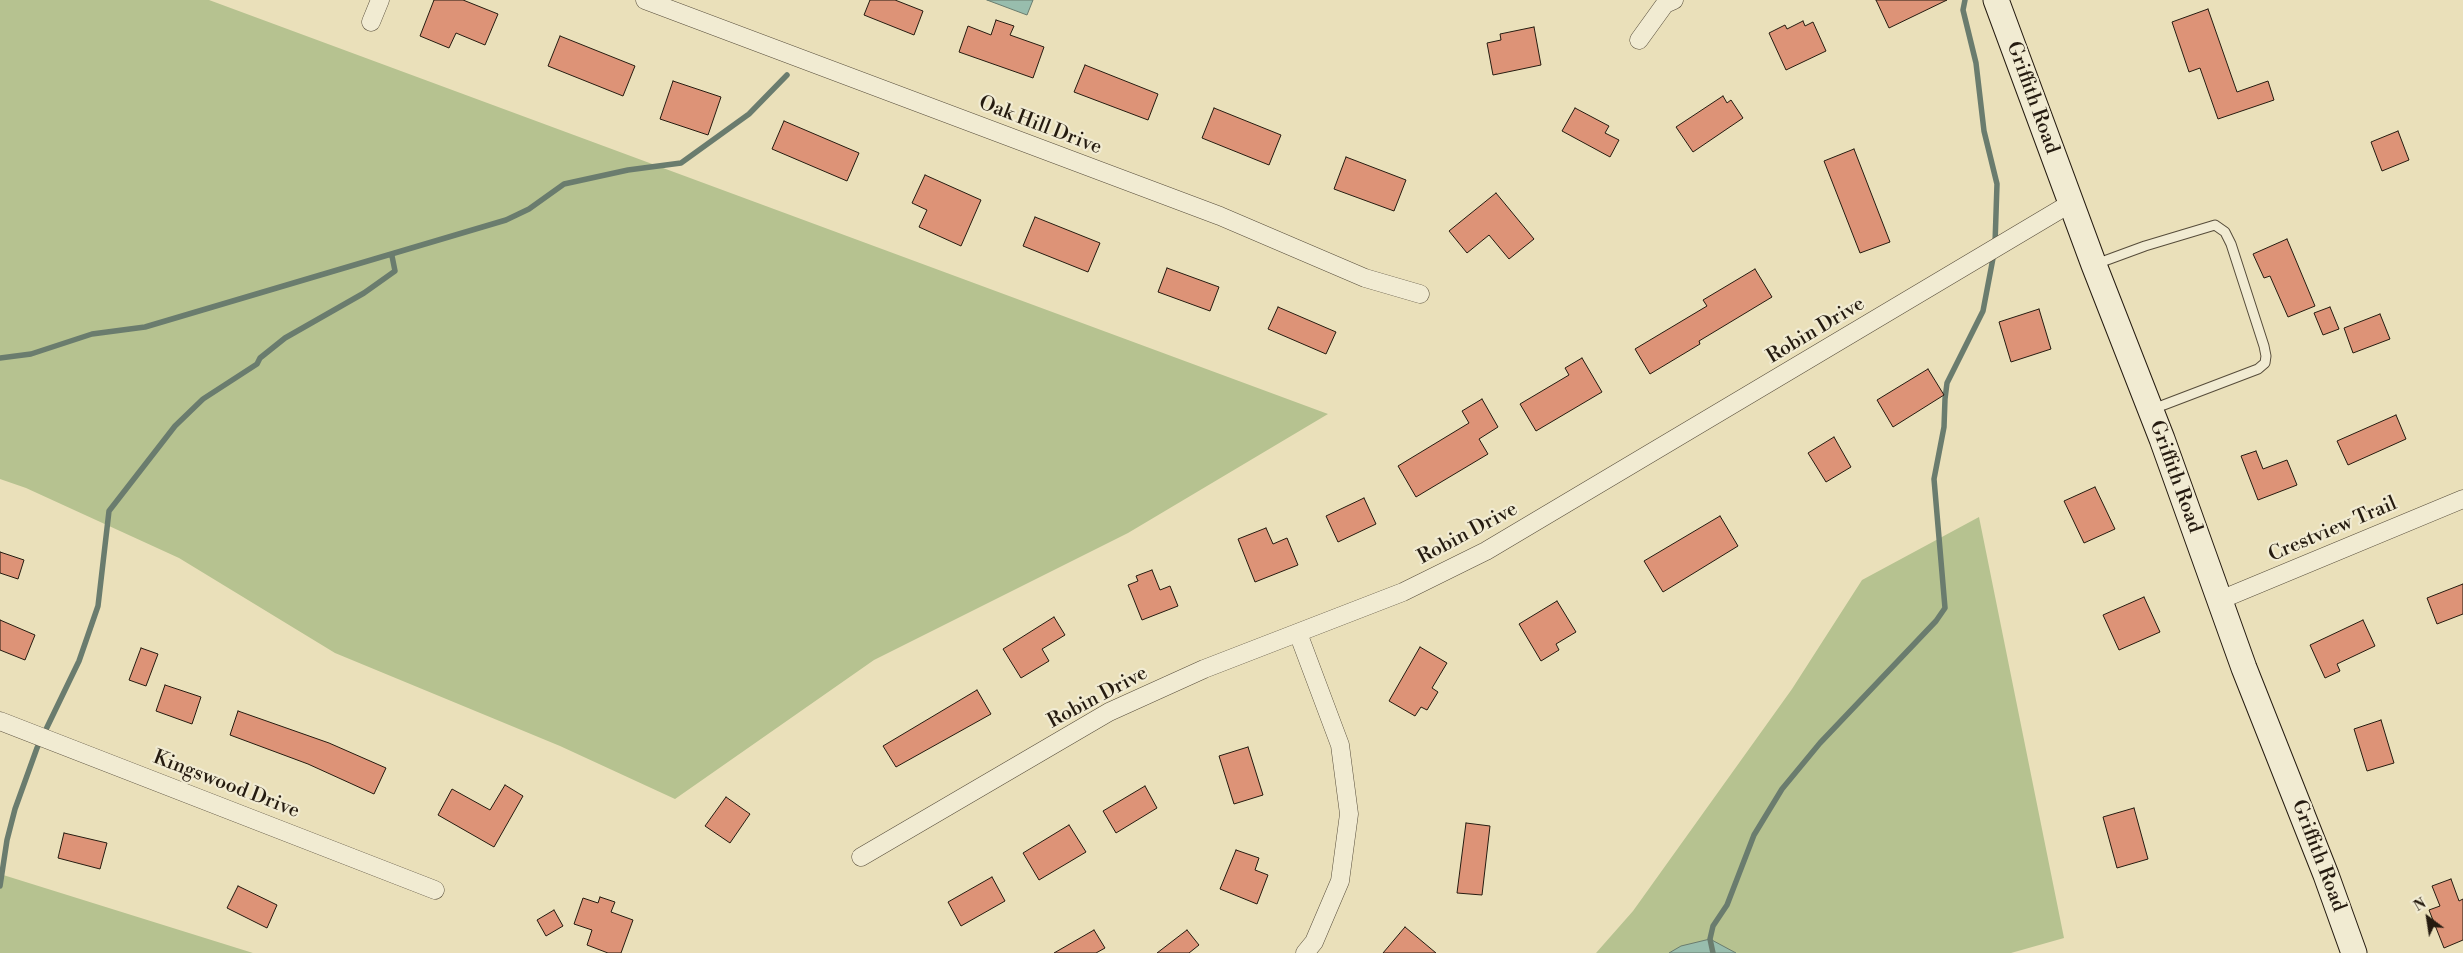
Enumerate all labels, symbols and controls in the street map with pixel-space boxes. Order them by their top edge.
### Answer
street label: Griffith Road [2001,39,2063,157]
street label: Oak Hill Drive [975,92,1105,160]
street label: Robin Drive [1763,292,1869,370]
street label: Griffith Road [2144,418,2206,536]
street label: Crestview Trail [2265,492,2401,568]
street label: Robin Drive [1414,498,1522,570]
street label: Robin Drive [1044,662,1152,734]
street label: Kingswood Drive [149,746,303,824]
street label: Griffith Road [2286,797,2350,915]
north arrow [2403,893,2453,943]
text: N [2411,895,2430,916]

